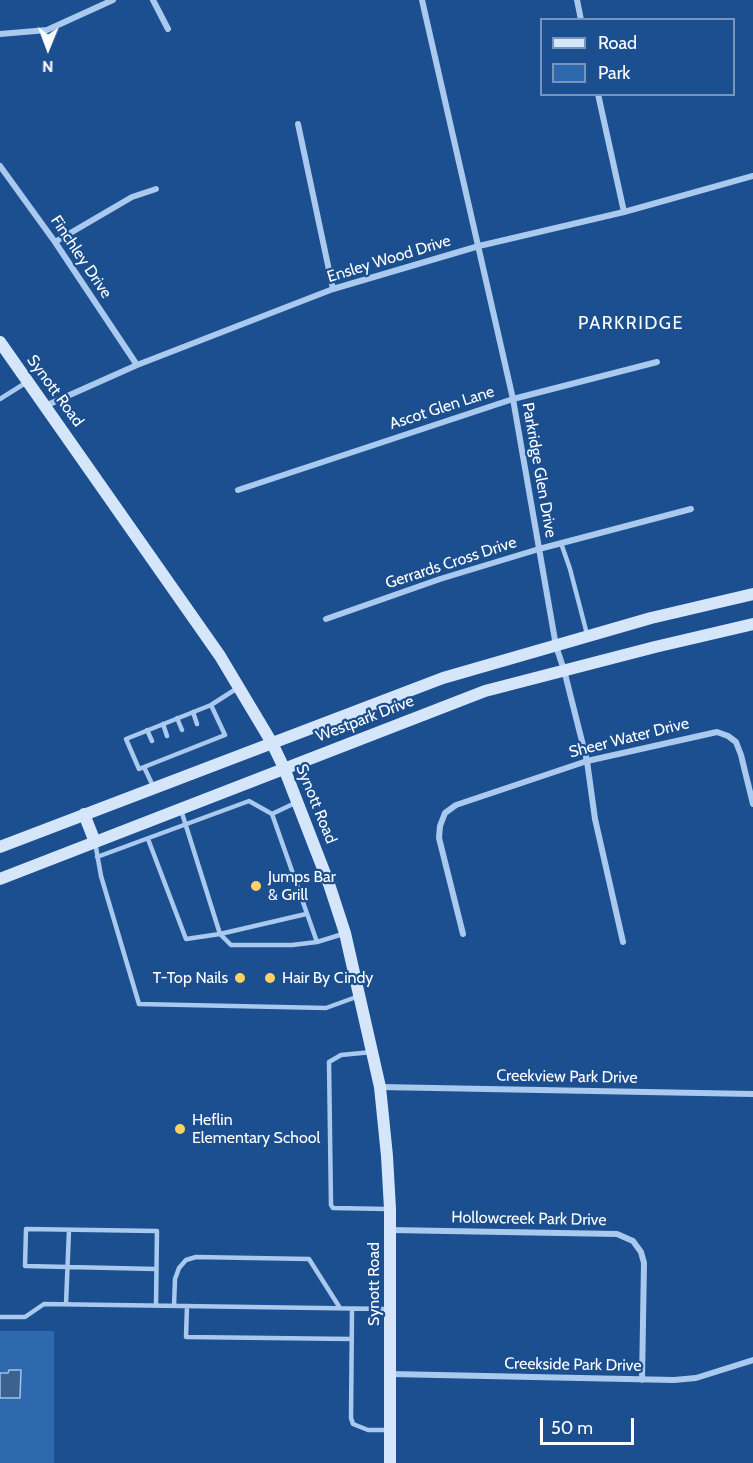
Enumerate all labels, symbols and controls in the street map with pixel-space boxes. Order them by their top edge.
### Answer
north arrow [18,18,78,78]
legend [540,18,735,96]
text: Road [598,32,637,54]
text: N [42,57,53,76]
text: Park [598,62,630,84]
street label: Finchley Drive [46,212,116,302]
street label: Ensley Wood Drive [325,231,453,287]
district label: PARKRIDGE [578,313,684,335]
street label: Synott Road [23,351,87,431]
street label: Ascot Glen Lane [387,382,497,434]
street label: Parkridge Glen Drive [518,401,560,539]
street label: Gerrards Cross Drive [383,533,519,593]
street label: Westpark Drive [313,692,417,746]
street label: Sheer Water Drive [567,714,691,762]
street label: Synott Road [291,762,341,846]
place label: Jumps Bar & Grill [268,867,336,905]
marker: Jumps Bar & Grill [249,879,263,893]
place label: T-Top Nails [153,968,228,988]
place label: Hair By Cindy [282,968,373,988]
marker: T-Top Nails [233,971,247,985]
marker: Hair By Cindy [263,971,277,985]
street label: Creekview Park Drive [496,1066,638,1088]
place label: Heflin Elementary School [192,1110,320,1148]
marker: Heflin Elementary School [173,1122,187,1136]
street label: Hollowcreek Park Drive [451,1208,607,1230]
street label: Synott Road [364,1242,384,1326]
street label: Creekside Park Drive [504,1354,642,1376]
scale bar [543,1406,638,1444]
text: 50 m [551,1417,593,1439]

